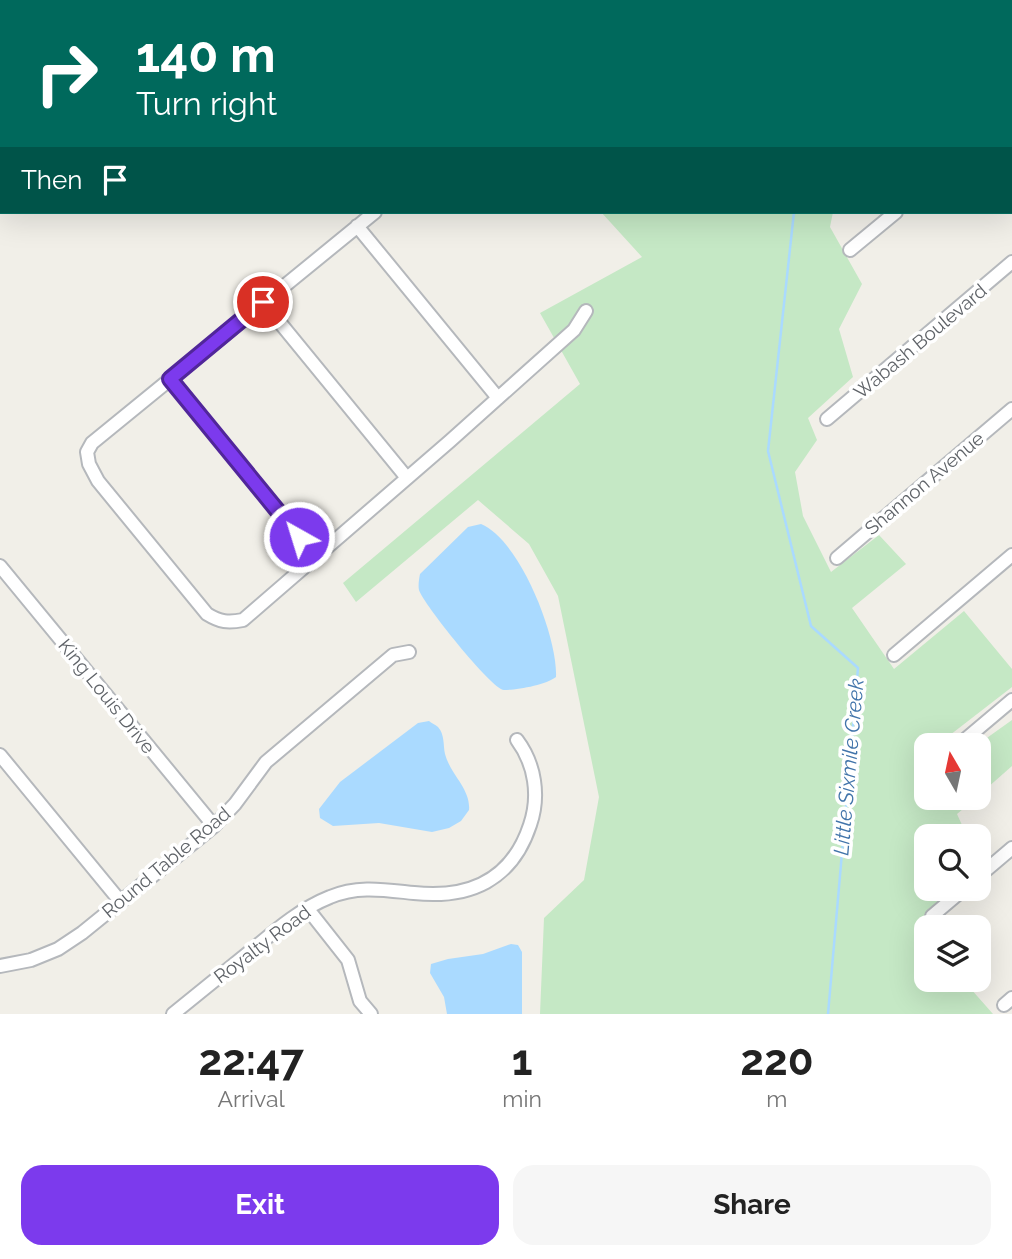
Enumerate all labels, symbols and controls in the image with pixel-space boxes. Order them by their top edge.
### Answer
text: 140 m [136,26,276,83]
icon: right [21,28,112,119]
text: Turn right [136,85,277,122]
icon: arrive [96,161,134,199]
text: Then [21,165,82,195]
pin [233,272,293,332]
street label: Wabash Boulevard [849,279,991,403]
icon: arrive [244,283,282,321]
street label: Shannon Avenue [860,427,988,539]
position arrow [262,500,336,574]
street label: King Louis Drive [54,634,160,758]
water label: Little Sixmile Creek [828,677,869,857]
north arrow [914,733,990,810]
map controls [914,733,991,992]
street label: Round Table Road [98,802,234,922]
button: search [914,824,991,901]
street label: Royalty Road [209,901,315,987]
button: layers [914,915,991,992]
text: 22:47 [198,1036,304,1085]
text: 1 [512,1036,532,1085]
text: 220 [740,1036,813,1085]
text: Arrival [217,1085,285,1112]
text: min [502,1085,542,1112]
text: m [766,1085,787,1112]
button: Exit [21,1165,499,1245]
button: Share [513,1165,991,1245]

